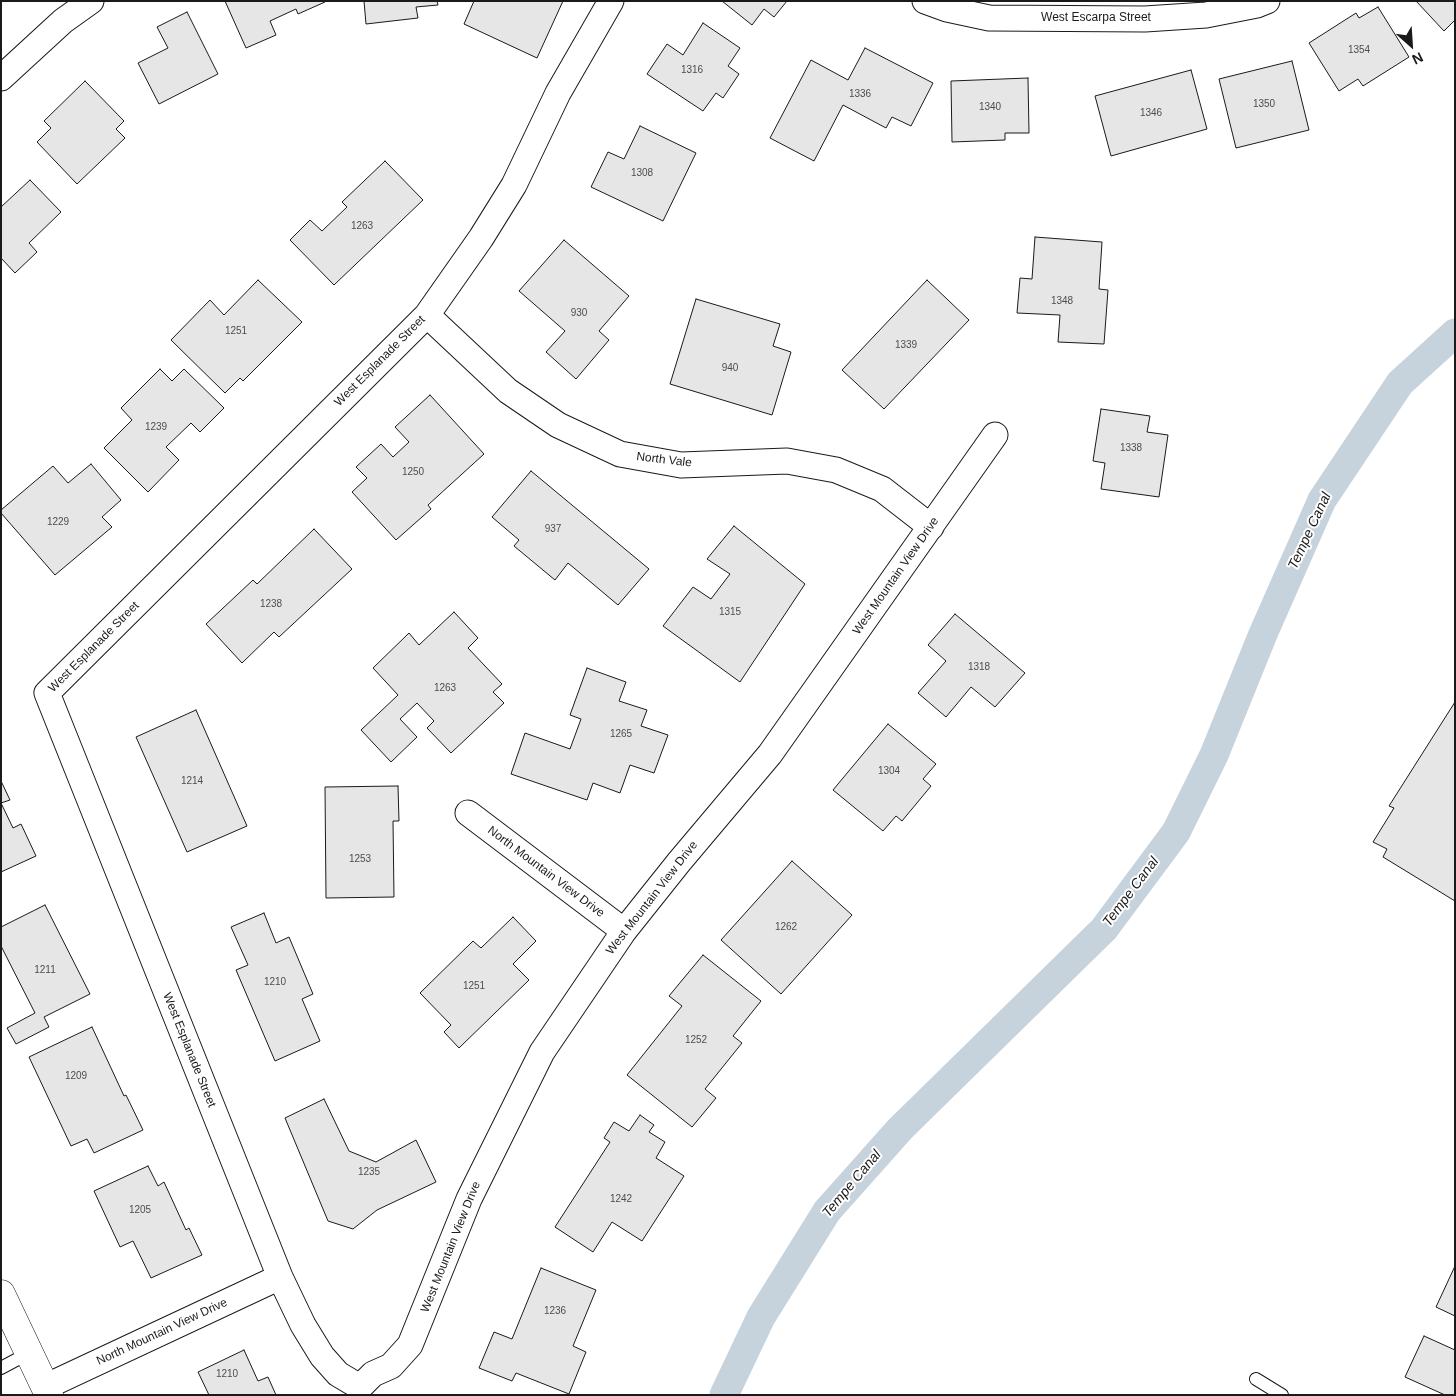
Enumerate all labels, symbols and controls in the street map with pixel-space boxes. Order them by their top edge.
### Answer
street label: West Escarpa Street [1041,11,1151,25]
north arrow [1386,20,1436,70]
house number: 1354 [1348,44,1370,56]
text: N [1410,49,1426,68]
house number: 1316 [681,64,703,76]
house number: 1336 [849,88,871,100]
house number: 1350 [1253,98,1275,110]
house number: 1340 [979,101,1001,113]
house number: 1346 [1140,107,1162,119]
house number: 1308 [631,167,653,179]
house number: 1263 [351,220,373,232]
house number: 1348 [1051,295,1073,307]
house number: 930 [571,307,587,319]
street label: West Esplanade Street [332,313,428,409]
house number: 1251 [225,325,247,337]
house number: 1339 [895,339,917,351]
house number: 940 [722,362,738,374]
house number: 1239 [145,421,167,433]
house number: 1338 [1120,442,1142,454]
street label: North Vale [635,449,693,471]
house number: 1250 [402,466,424,478]
water label: Tempe Canal [1285,490,1335,572]
street label: West Mountain View Drive [850,514,942,638]
house number: 1229 [47,516,69,528]
house number: 937 [545,523,561,535]
house number: 1238 [260,598,282,610]
street label: West Esplanade Street [46,599,142,695]
house number: 1315 [719,606,741,618]
house number: 1318 [968,661,990,673]
house number: 1263 [434,682,456,694]
house number: 1265 [610,728,632,740]
house number: 1304 [878,765,900,777]
house number: 1214 [181,775,203,787]
street label: North Mountain View Drive [485,823,607,921]
street label: West Mountain View Drive [603,838,701,958]
house number: 1253 [349,853,371,865]
water label: Tempe Canal [1099,854,1163,930]
house number: 1262 [775,921,797,933]
house number: 1211 [34,964,56,976]
house number: 1210 [264,976,286,988]
house number: 1251 [463,980,485,992]
street label: West Esplanade Street [159,991,219,1109]
house number: 1252 [685,1034,707,1046]
house number: 1209 [65,1070,87,1082]
water label: Tempe Canal [819,1147,885,1221]
house number: 1235 [358,1166,380,1178]
street label: West Mountain View Drive [418,1179,484,1315]
house number: 1242 [610,1193,632,1205]
house number: 1205 [129,1204,151,1216]
street label: North Mountain View Drive [94,1295,230,1369]
house number: 1236 [544,1305,566,1317]
house number: 1210 [216,1368,238,1380]

